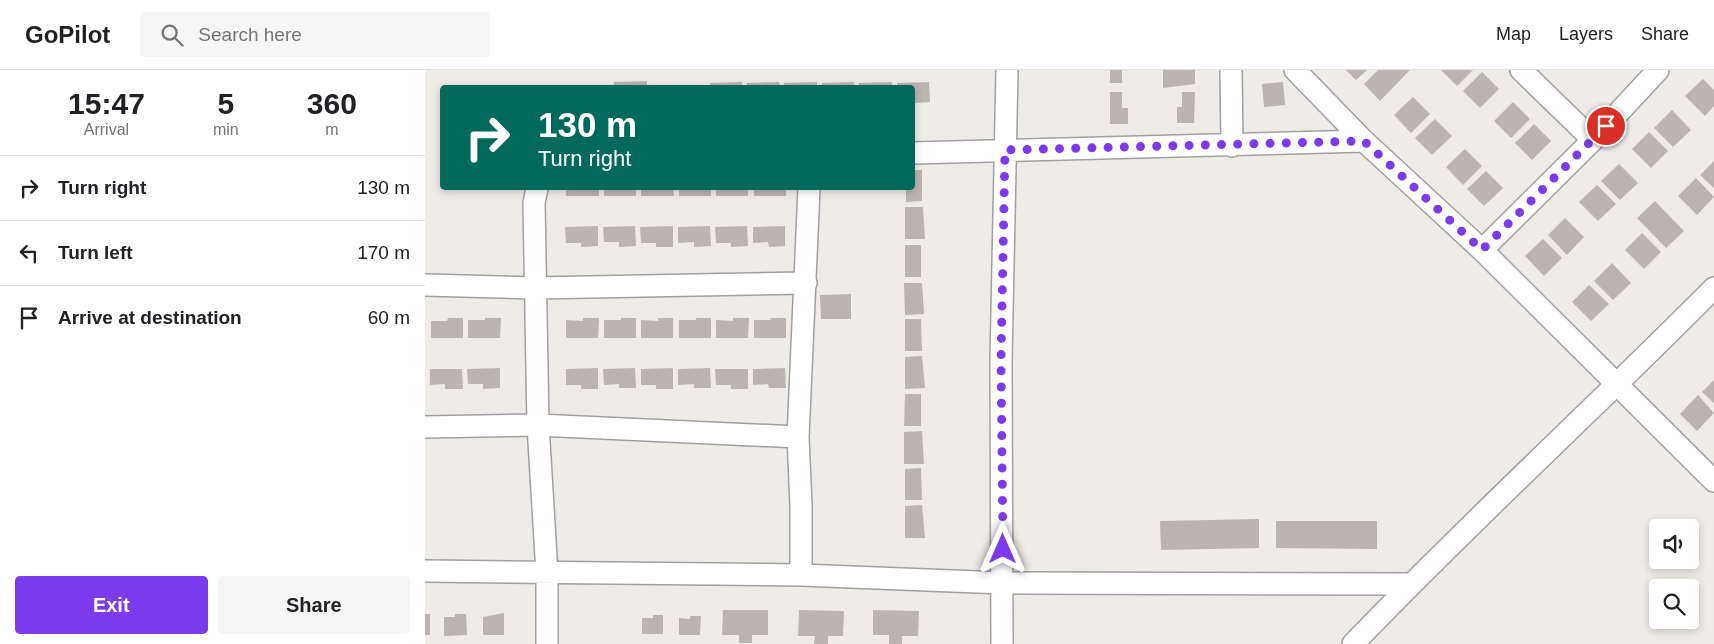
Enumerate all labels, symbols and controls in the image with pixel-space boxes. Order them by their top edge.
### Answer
search box [140,12,490,57]
text: GoPilot [25,21,110,48]
icon: search [158,21,186,49]
text: Search here [198,24,302,45]
text: Map [1496,24,1531,44]
text: Layers [1559,24,1613,44]
text: Share [1641,24,1689,44]
text: 15:47 [68,87,145,120]
text: 5 [217,87,234,120]
text: 360 [307,87,357,120]
icon: right [455,105,520,170]
text: 130 m [538,105,637,144]
pin [1585,105,1627,147]
icon: arrive [1592,112,1620,140]
text: Arrival [84,121,129,138]
text: min [213,121,239,138]
text: m [325,121,338,138]
text: Turn right [538,146,631,171]
icon: right [15,174,43,202]
text: Turn right [58,177,146,198]
text: 130 m [357,177,410,198]
icon: left [15,239,43,267]
text: Turn left [58,242,133,263]
text: 170 m [357,242,410,263]
icon: arrive [15,304,43,332]
text: Arrive at destination [58,307,242,328]
text: 60 m [368,307,410,328]
map controls [1649,519,1699,629]
button: sound [1649,519,1699,569]
position arrow [976,522,1028,574]
button: Exit [15,576,208,634]
button: Share [218,576,410,634]
button: search [1649,579,1699,629]

